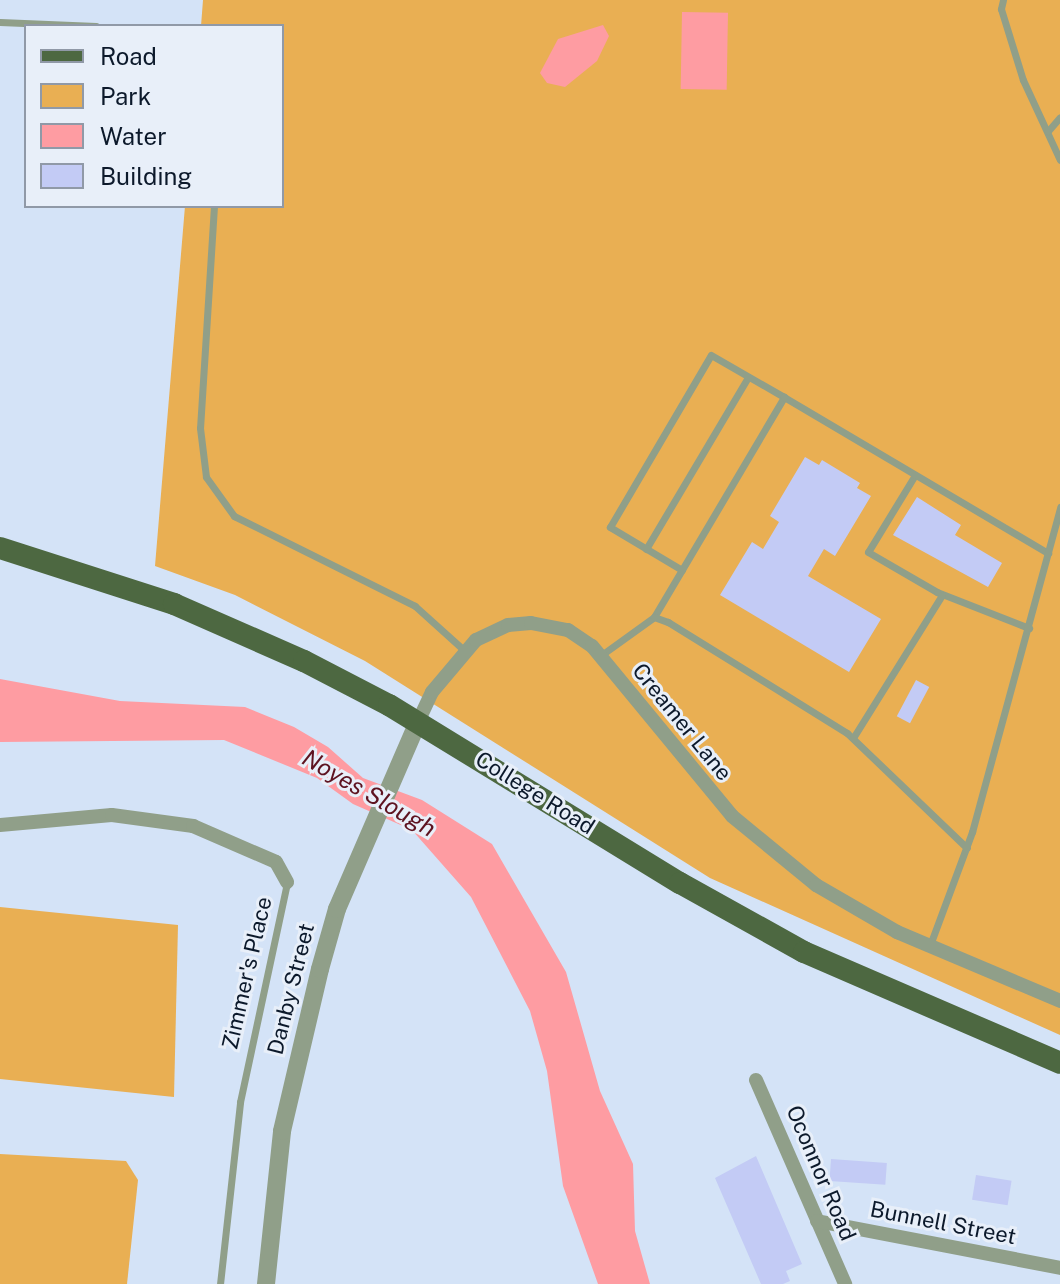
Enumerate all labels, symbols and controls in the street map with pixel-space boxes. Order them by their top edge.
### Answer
legend [24,24,284,208]
text: Road [100,42,157,70]
text: Park [100,82,151,110]
text: Water [100,122,167,150]
text: Building [100,162,192,190]
street label: Creamer Lane [627,658,737,786]
water label: Noyes Slough [297,743,441,843]
street label: College Road [470,746,600,840]
street label: Zimmer's Place [217,894,277,1052]
street label: Danby Street [262,921,320,1057]
street label: Oconnor Road [781,1101,861,1245]
street label: Bunnell Street [868,1196,1018,1250]

